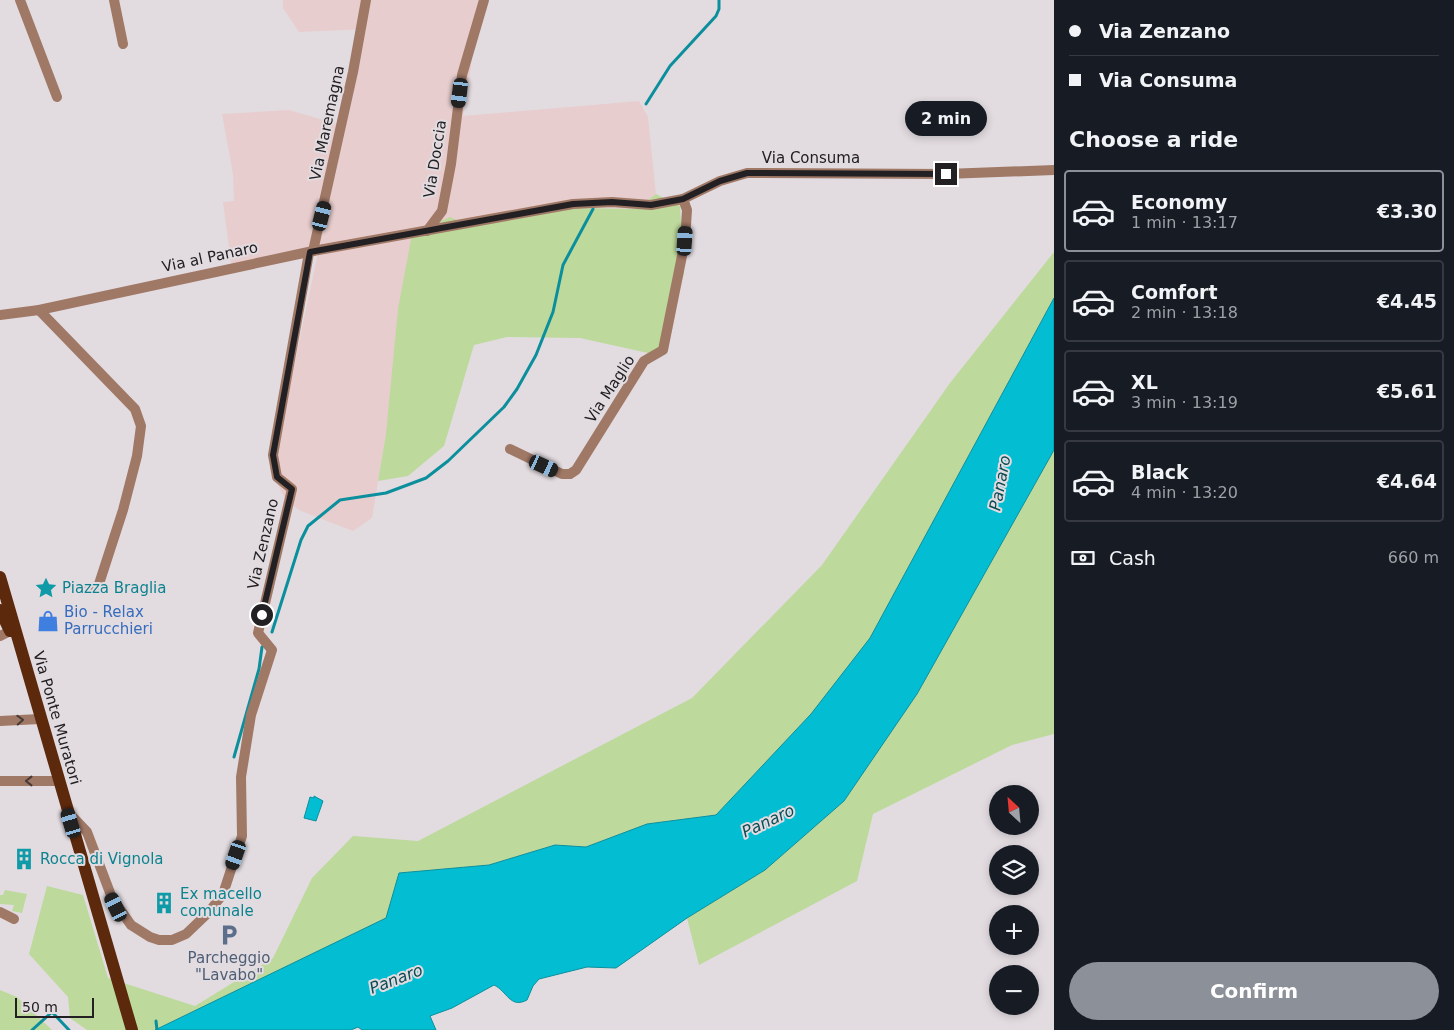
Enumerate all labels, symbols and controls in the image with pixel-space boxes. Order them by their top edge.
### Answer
text: Via Zenzano [1099,20,1230,42]
street label: Via Maremagna [306,64,348,182]
text: Via Consuma [1099,69,1237,91]
car [450,77,469,109]
callout: 2 min [905,101,987,136]
text: 2 min [921,109,971,128]
street label: Via Doccia [420,119,450,199]
text: Choose a ride [1069,127,1238,152]
street label: Via Consuma [762,149,860,167]
route end [935,163,957,185]
icon: car [1071,189,1116,234]
text: Economy [1131,191,1227,213]
car [311,200,332,232]
text: €3.30 [1377,200,1437,222]
text: 1 min · 13:17 [1131,213,1238,232]
car [676,226,693,256]
street label: Via al Panaro [160,238,260,276]
icon: car [1071,279,1116,324]
text: Comfort [1131,281,1218,303]
text: €4.45 [1377,290,1437,312]
text: 2 min · 13:18 [1131,303,1238,322]
street label: Via Maglio [581,352,639,426]
icon: car [1071,369,1116,414]
text: XL [1131,371,1158,393]
text: €5.61 [1377,380,1437,402]
text: 3 min · 13:19 [1131,393,1238,412]
car [527,453,560,479]
water label: Panaro [985,454,1015,512]
icon: car [1071,459,1116,504]
text: Black [1131,461,1189,483]
text: €4.64 [1377,470,1437,492]
text: 4 min · 13:20 [1131,483,1238,502]
street label: Via Zenzano [244,497,282,591]
icon: cash [1069,544,1097,572]
text: Cash [1109,547,1156,569]
text: 660 m [1388,548,1439,567]
place icon: Piazza Braglia [33,575,59,601]
place label: Piazza Braglia [62,579,166,597]
place label: Bio - Relax Parrucchieri [64,603,153,638]
route start [251,604,273,626]
shop icon: Bio - Relax Parrucchieri [35,608,61,634]
street label: Via Ponte Muratori [29,649,85,787]
one-way arrow [16,715,24,726]
one-way arrow [25,776,32,786]
north arrow [989,785,1039,835]
map controls [989,785,1039,1015]
water label: Panaro [739,801,797,841]
car [59,806,82,840]
car [224,838,247,872]
button: layers [989,845,1039,895]
building icon: Rocca di Vignola [11,846,37,872]
place label: Rocca di Vignola [40,850,164,868]
place label: Ex macello comunale [180,885,262,920]
car [102,890,129,924]
building icon: Ex macello comunale [151,890,177,916]
button: + [989,905,1039,955]
parking icon: Parcheggio "Lavabo" [216,922,242,948]
place label: Parcheggio "Lavabo" [188,949,270,984]
water label: Panaro [367,960,426,998]
button: Confirm [1069,962,1439,1020]
button: − [989,965,1039,1015]
scale bar [15,995,94,1018]
text: 50 m [22,999,58,1015]

